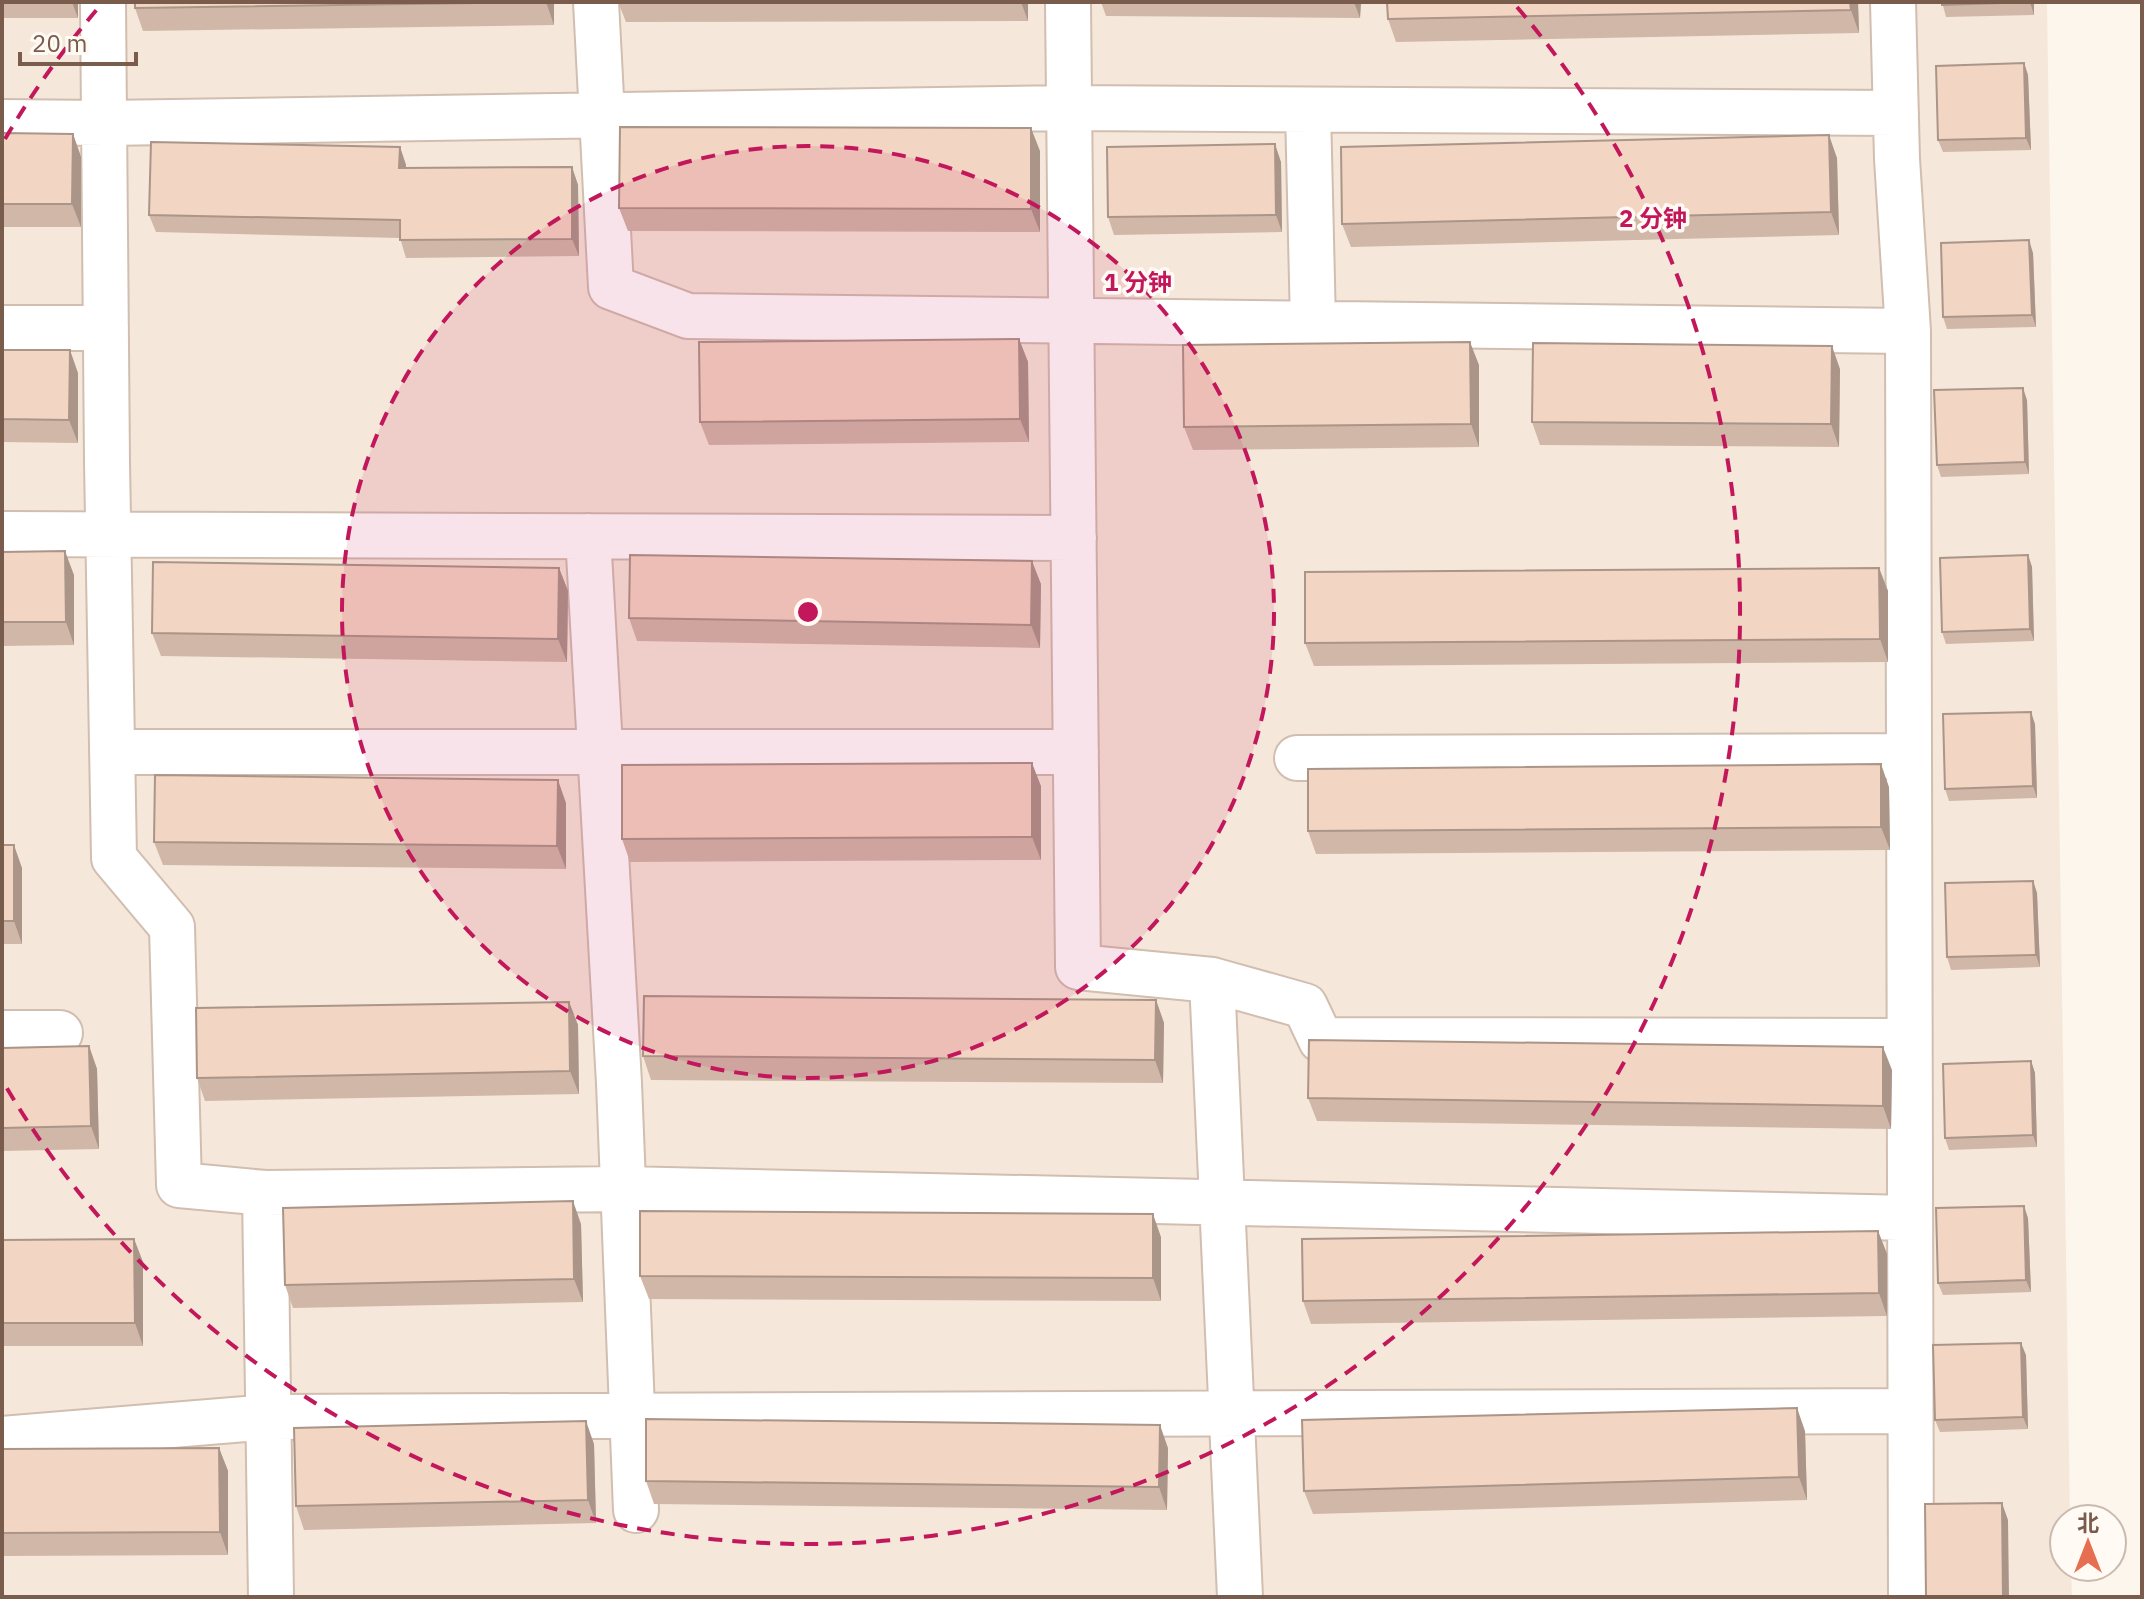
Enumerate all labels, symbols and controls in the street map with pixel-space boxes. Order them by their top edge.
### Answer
scale bar [20,16,136,66]
text: 20 m [32,27,87,59]
text: 2 分钟 [1619,202,1687,234]
text: 1 分钟 [1104,266,1172,298]
centre of rings [794,598,822,626]
north arrow [2048,1503,2128,1583]
text: 北 [2077,1508,2099,1537]

